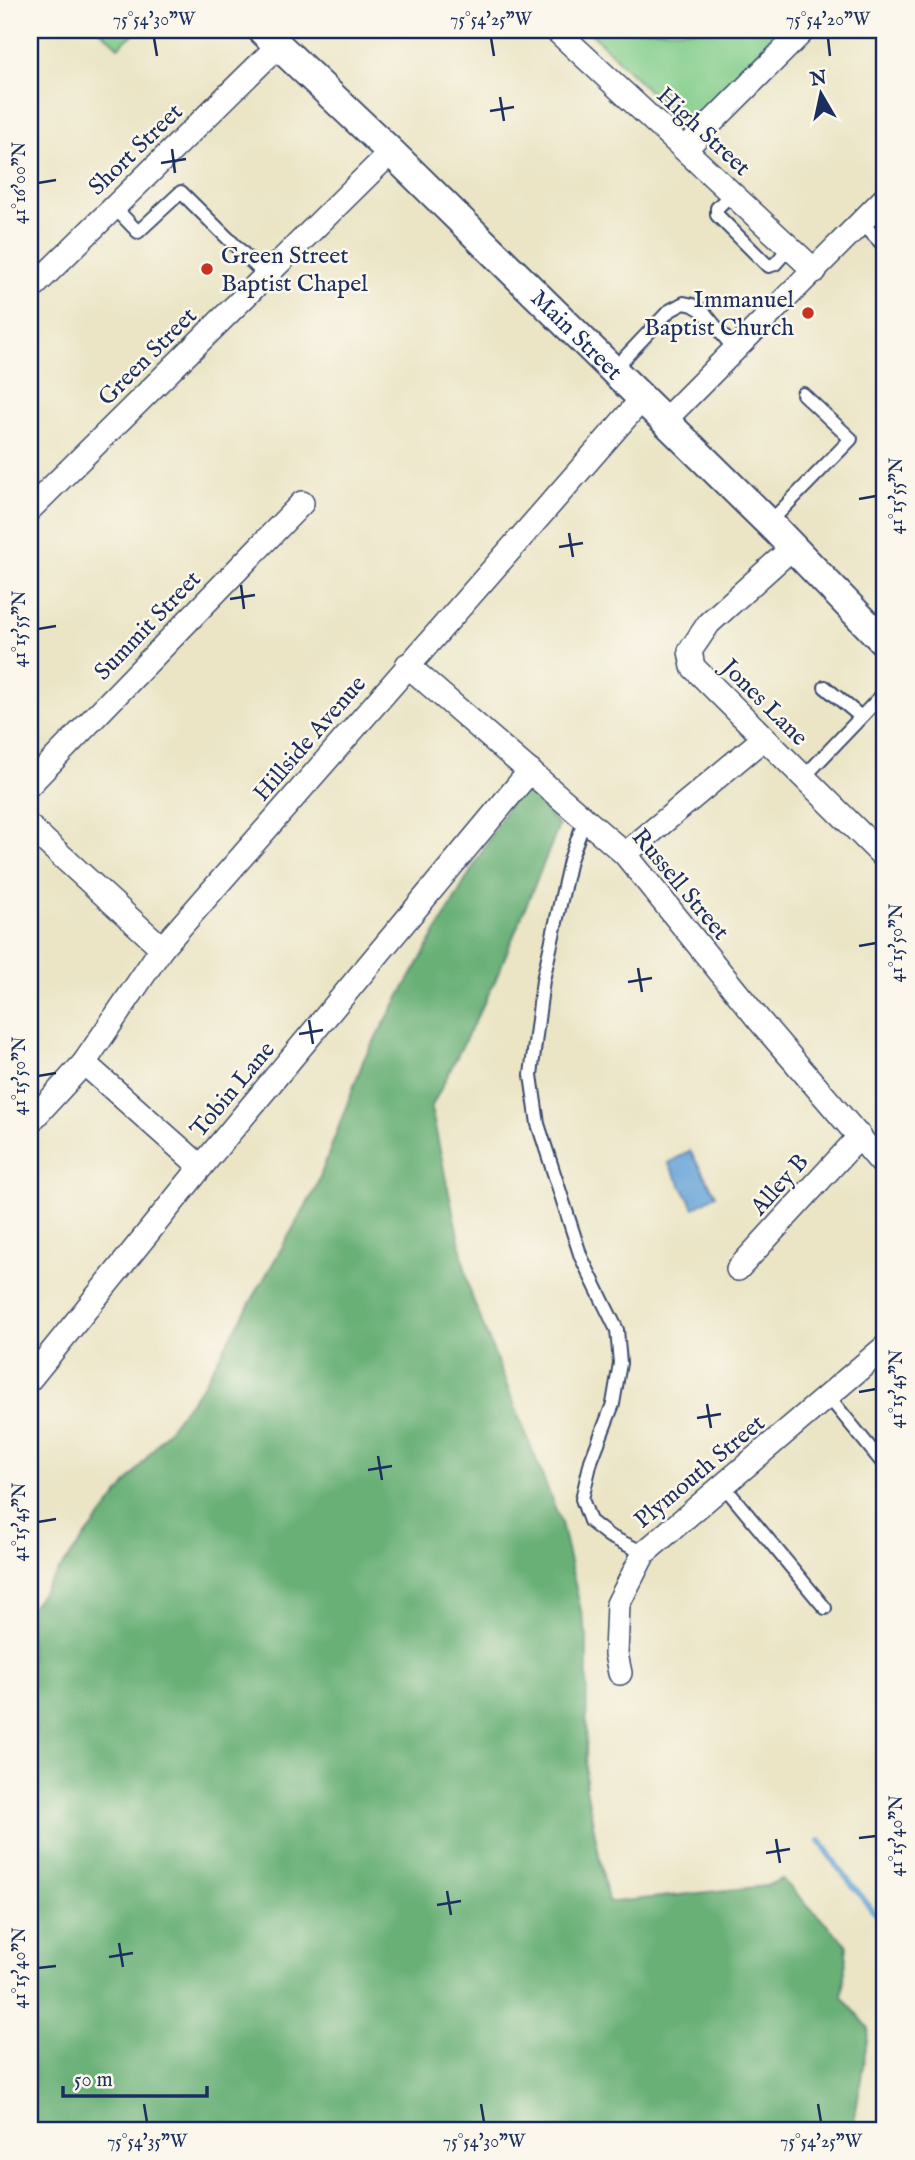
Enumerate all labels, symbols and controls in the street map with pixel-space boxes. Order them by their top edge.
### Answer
text: 75°54'30"W [113,9,196,32]
text: 75°54'25"W [450,9,533,32]
text: 75°54'20"W [786,9,871,32]
north arrow [786,60,856,130]
text: N [808,66,829,92]
street label: High Street [649,81,757,184]
street label: Short Street [82,97,190,203]
text: 41°16'00"N [9,141,32,224]
place label: Green Street Baptist Chapel [221,241,368,300]
marker: Green Street Baptist Chapel [199,261,215,277]
street label: Main Street [523,283,628,388]
place label: Immanuel Baptist Church [644,285,794,344]
street label: Green Street [92,301,204,413]
marker: Immanuel Baptist Church [800,305,816,321]
text: 41°15'55"N [886,457,909,534]
street label: Summit Street [88,564,208,688]
text: 41°15'55"N [9,590,32,667]
street label: Jones Lane [712,651,814,753]
street label: Hillside Avenue [247,669,373,809]
street label: Russell Street [624,823,736,947]
text: 41°15'50"N [886,903,909,983]
street label: Tobin Lane [184,1035,283,1145]
text: 41°15'50"N [9,1036,32,1116]
street label: Alley B [743,1147,816,1223]
text: 41°15'45"N [886,1349,909,1429]
street label: Plymouth Street [628,1408,772,1536]
text: 41°15'45"N [9,1482,32,1562]
text: 41°15'40"N [886,1795,909,1877]
text: 41°15'40"N [9,1927,32,2009]
scale bar [63,2055,206,2099]
text: 50 m [74,2067,113,2094]
text: 75°54'35"W [107,2131,188,2154]
text: 75°54'30"W [443,2131,526,2154]
text: 75°54'25"W [780,2131,863,2154]

